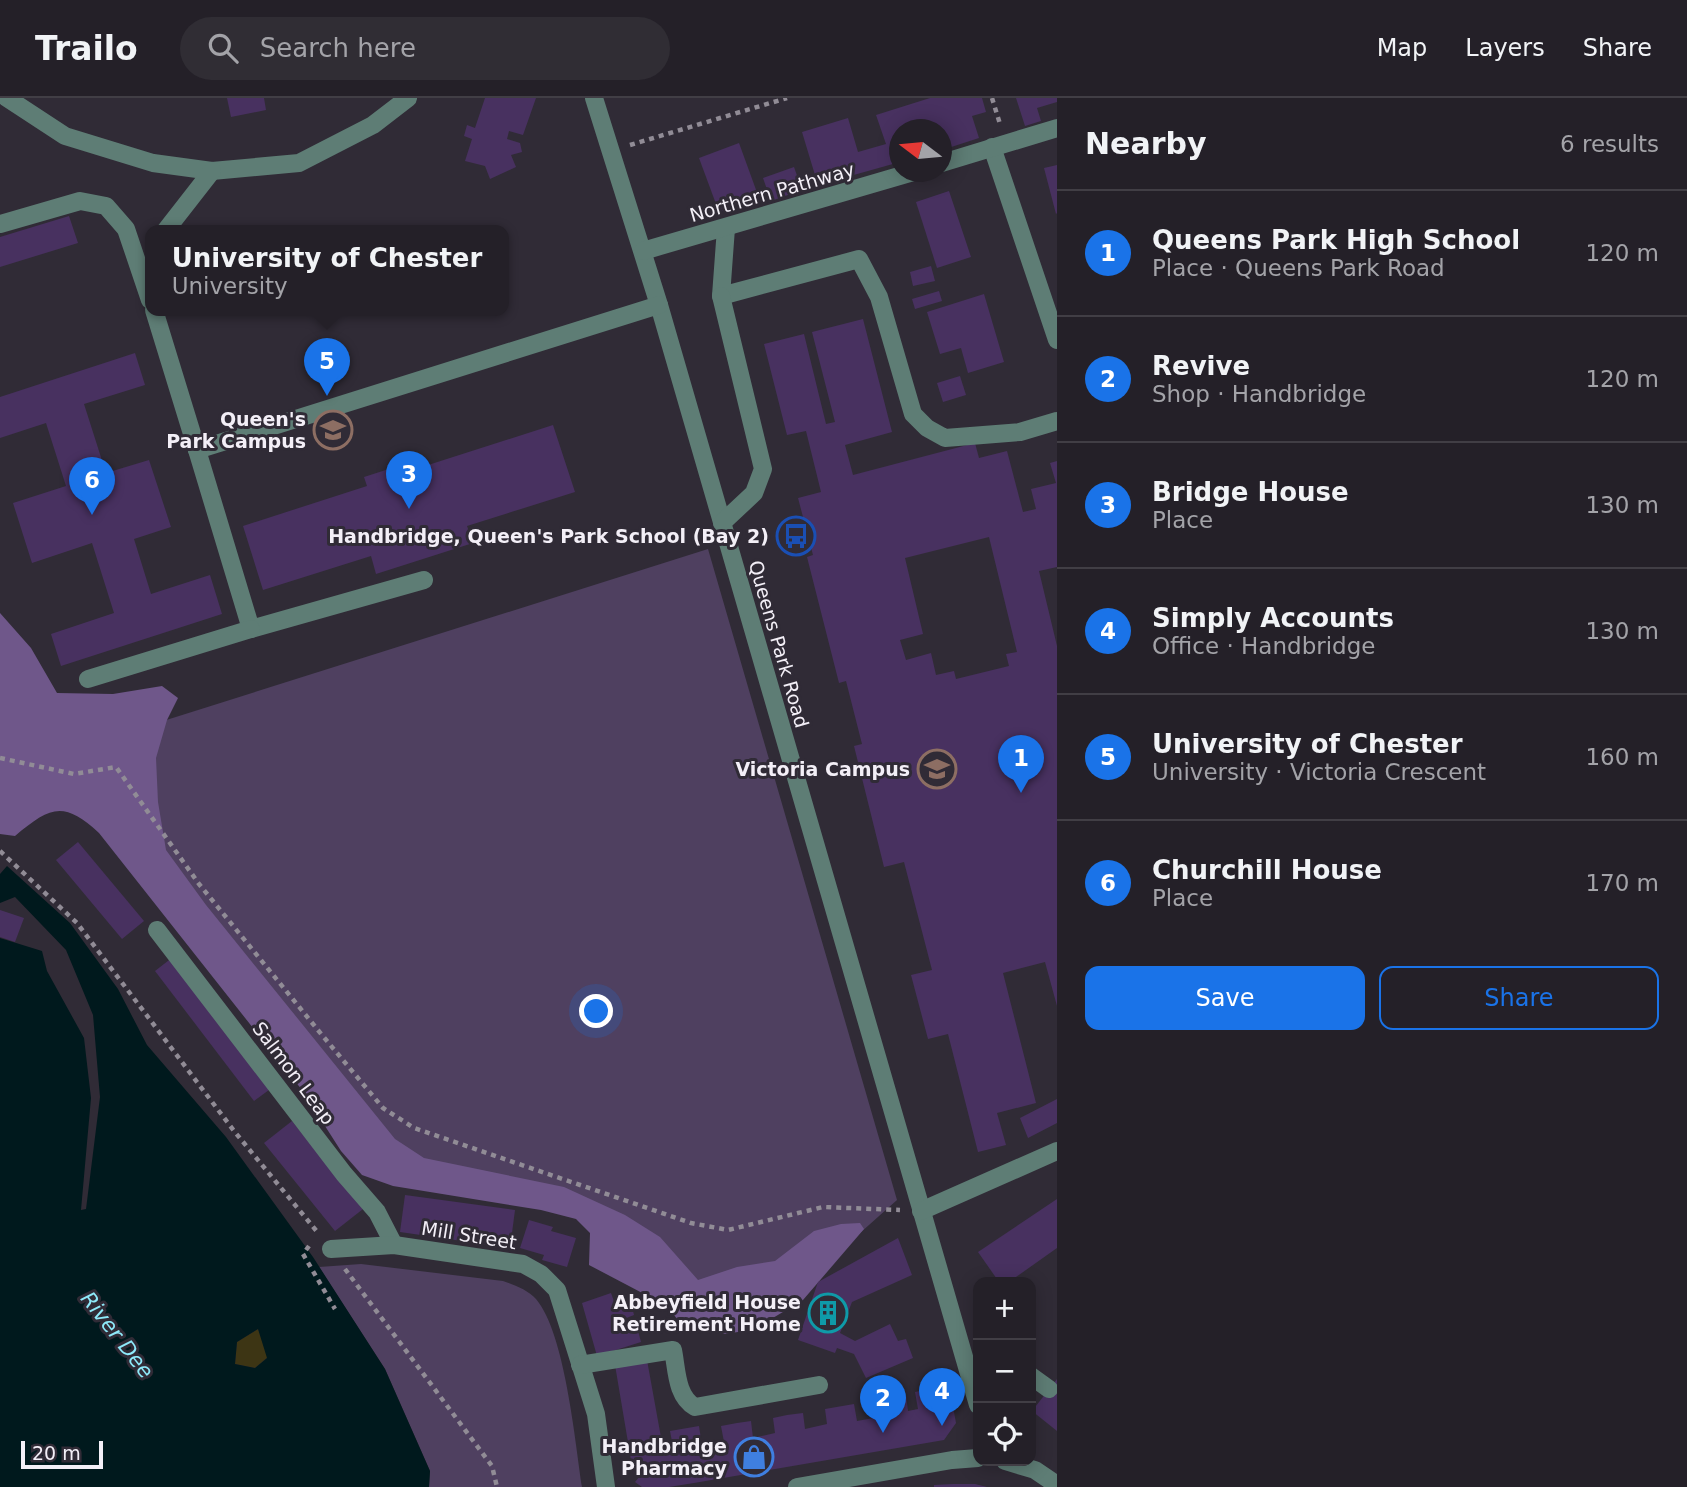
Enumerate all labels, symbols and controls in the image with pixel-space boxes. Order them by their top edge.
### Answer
search box [180,17,670,80]
text: Trailo [35,29,138,68]
icon: search [204,29,242,67]
text: Search here [260,33,416,63]
text: Map [1377,34,1427,62]
text: Layers [1465,34,1545,62]
text: Share [1583,34,1652,62]
north arrow [889,119,952,182]
text: Nearby [1085,126,1207,161]
text: 6 results [1560,131,1659,157]
street label: Northern Pathway [687,158,857,226]
popup [145,225,509,316]
text: Queens Park High School [1152,225,1520,255]
text: 1 [1100,240,1116,266]
text: 120 m [1585,240,1659,266]
text: University of Chester [172,243,482,273]
text: Place · Queens Park Road [1152,255,1445,281]
text: University [172,273,288,299]
pin: 5 [304,338,350,396]
text: Revive [1152,351,1250,381]
text: 2 [1100,366,1116,392]
text: 120 m [1585,366,1659,392]
text: Shop · Handbridge [1152,381,1366,407]
place label: Queen's Park Campus [166,408,306,452]
school or university icon: Queen's Park Campus [312,409,354,451]
pin: 3 [386,451,432,509]
pin: 6 [69,457,115,515]
text: Bridge House [1152,477,1349,507]
text: 3 [1100,492,1116,518]
text: 130 m [1585,492,1659,518]
text: Place [1152,507,1213,533]
bus stop icon: Handbridge, Queen's Park School (Bay 2) [775,515,817,557]
place label: Handbridge, Queen's Park School (Bay 2) [328,525,769,547]
street label: Queens Park Road [745,558,813,730]
text: Simply Accounts [1152,603,1394,633]
text: 4 [1100,618,1116,644]
text: 130 m [1585,618,1659,644]
text: Office · Handbridge [1152,633,1375,659]
text: University of Chester [1152,729,1463,759]
pin: 1 [998,735,1044,793]
text: 5 [1100,744,1116,770]
text: 160 m [1585,744,1659,770]
school or university icon: Victoria Campus [916,748,958,790]
place label: Victoria Campus [735,758,910,780]
text: University · Victoria Crescent [1152,759,1486,785]
text: Churchill House [1152,855,1382,885]
text: 6 [1100,870,1116,896]
text: 170 m [1585,870,1659,896]
text: Place [1152,885,1213,911]
button: Save [1085,966,1365,1030]
button: Share [1379,966,1659,1030]
your location [579,994,613,1028]
street label: Salmon Leap [248,1017,340,1129]
street label: Mill Street [420,1217,518,1253]
map controls [973,1277,1036,1466]
button: + [973,1277,1036,1340]
water label: River Dee [76,1287,158,1383]
place label: Abbeyfield House Retirement Home [612,1291,801,1335]
building icon: Abbeyfield House Retirement Home [807,1292,849,1334]
button: − [973,1340,1036,1403]
pin: 4 [919,1368,965,1426]
pin: 2 [860,1375,906,1433]
button: locate [973,1403,1036,1466]
place label: Handbridge Pharmacy [602,1435,728,1479]
shop icon: Handbridge Pharmacy [733,1436,775,1478]
scale bar [21,1438,103,1470]
text: 20 m [32,1442,81,1464]

